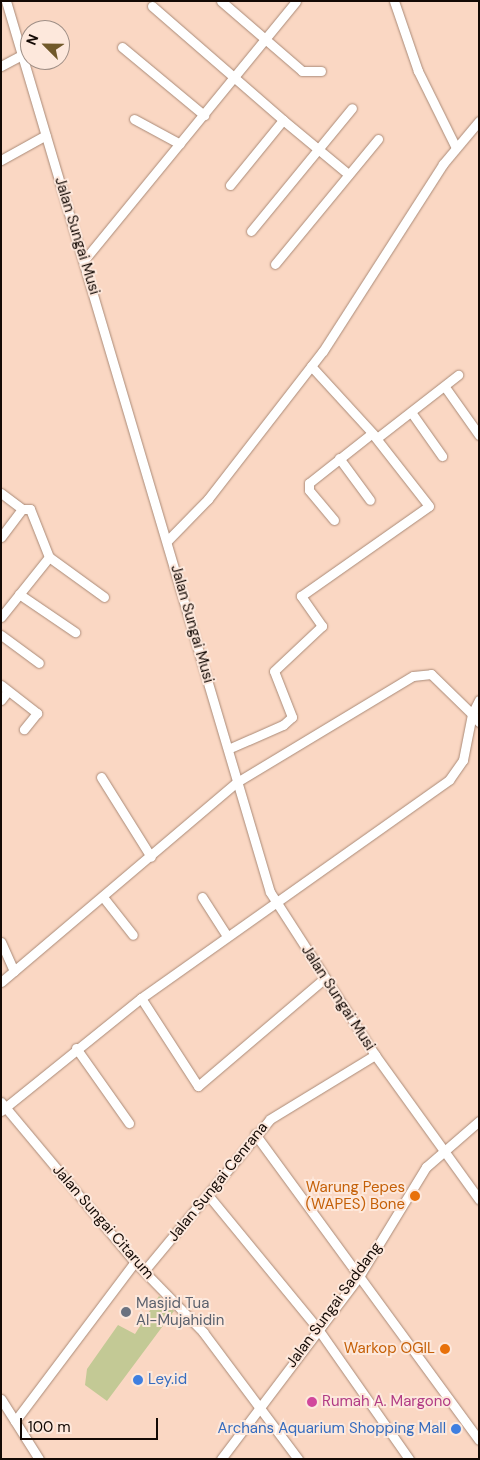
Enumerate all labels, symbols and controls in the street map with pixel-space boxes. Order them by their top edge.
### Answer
north arrow [20,20,70,70]
text: N [22,31,42,48]
street label: Jalan Sungai Musi [51,175,103,297]
street label: Jalan Sungai Musi [167,563,217,685]
street label: Jalan Sungai Musi [297,942,379,1054]
street label: Jalan Sungai Cenrana [164,1119,272,1245]
street label: Jalan Sungai Citarum [48,1161,158,1283]
place label: Warung Pepes (WAPES) Bone [305,1178,405,1213]
marker: Warung Pepes (WAPES) Bone [409,1190,421,1202]
street label: Jalan Sungai Saddang [282,1239,386,1371]
place label: Masjid Tua Al-Mujahidin [136,1294,224,1329]
marker: Masjid Tua Al-Mujahidin [120,1306,132,1318]
place label: Warkop OGIL [344,1340,435,1358]
marker: Warkop OGIL [439,1343,451,1355]
place label: Ley.id [148,1371,187,1389]
marker: Ley.id [132,1374,144,1386]
place label: Rumah A. Margono [322,1393,451,1411]
marker: Rumah A. Margono [306,1396,318,1408]
scale bar [22,1408,160,1440]
text: 100 m [28,1417,71,1437]
place label: Archans Aquarium Shopping Mall [217,1420,446,1438]
marker: Archans Aquarium Shopping Mall [450,1423,462,1435]

